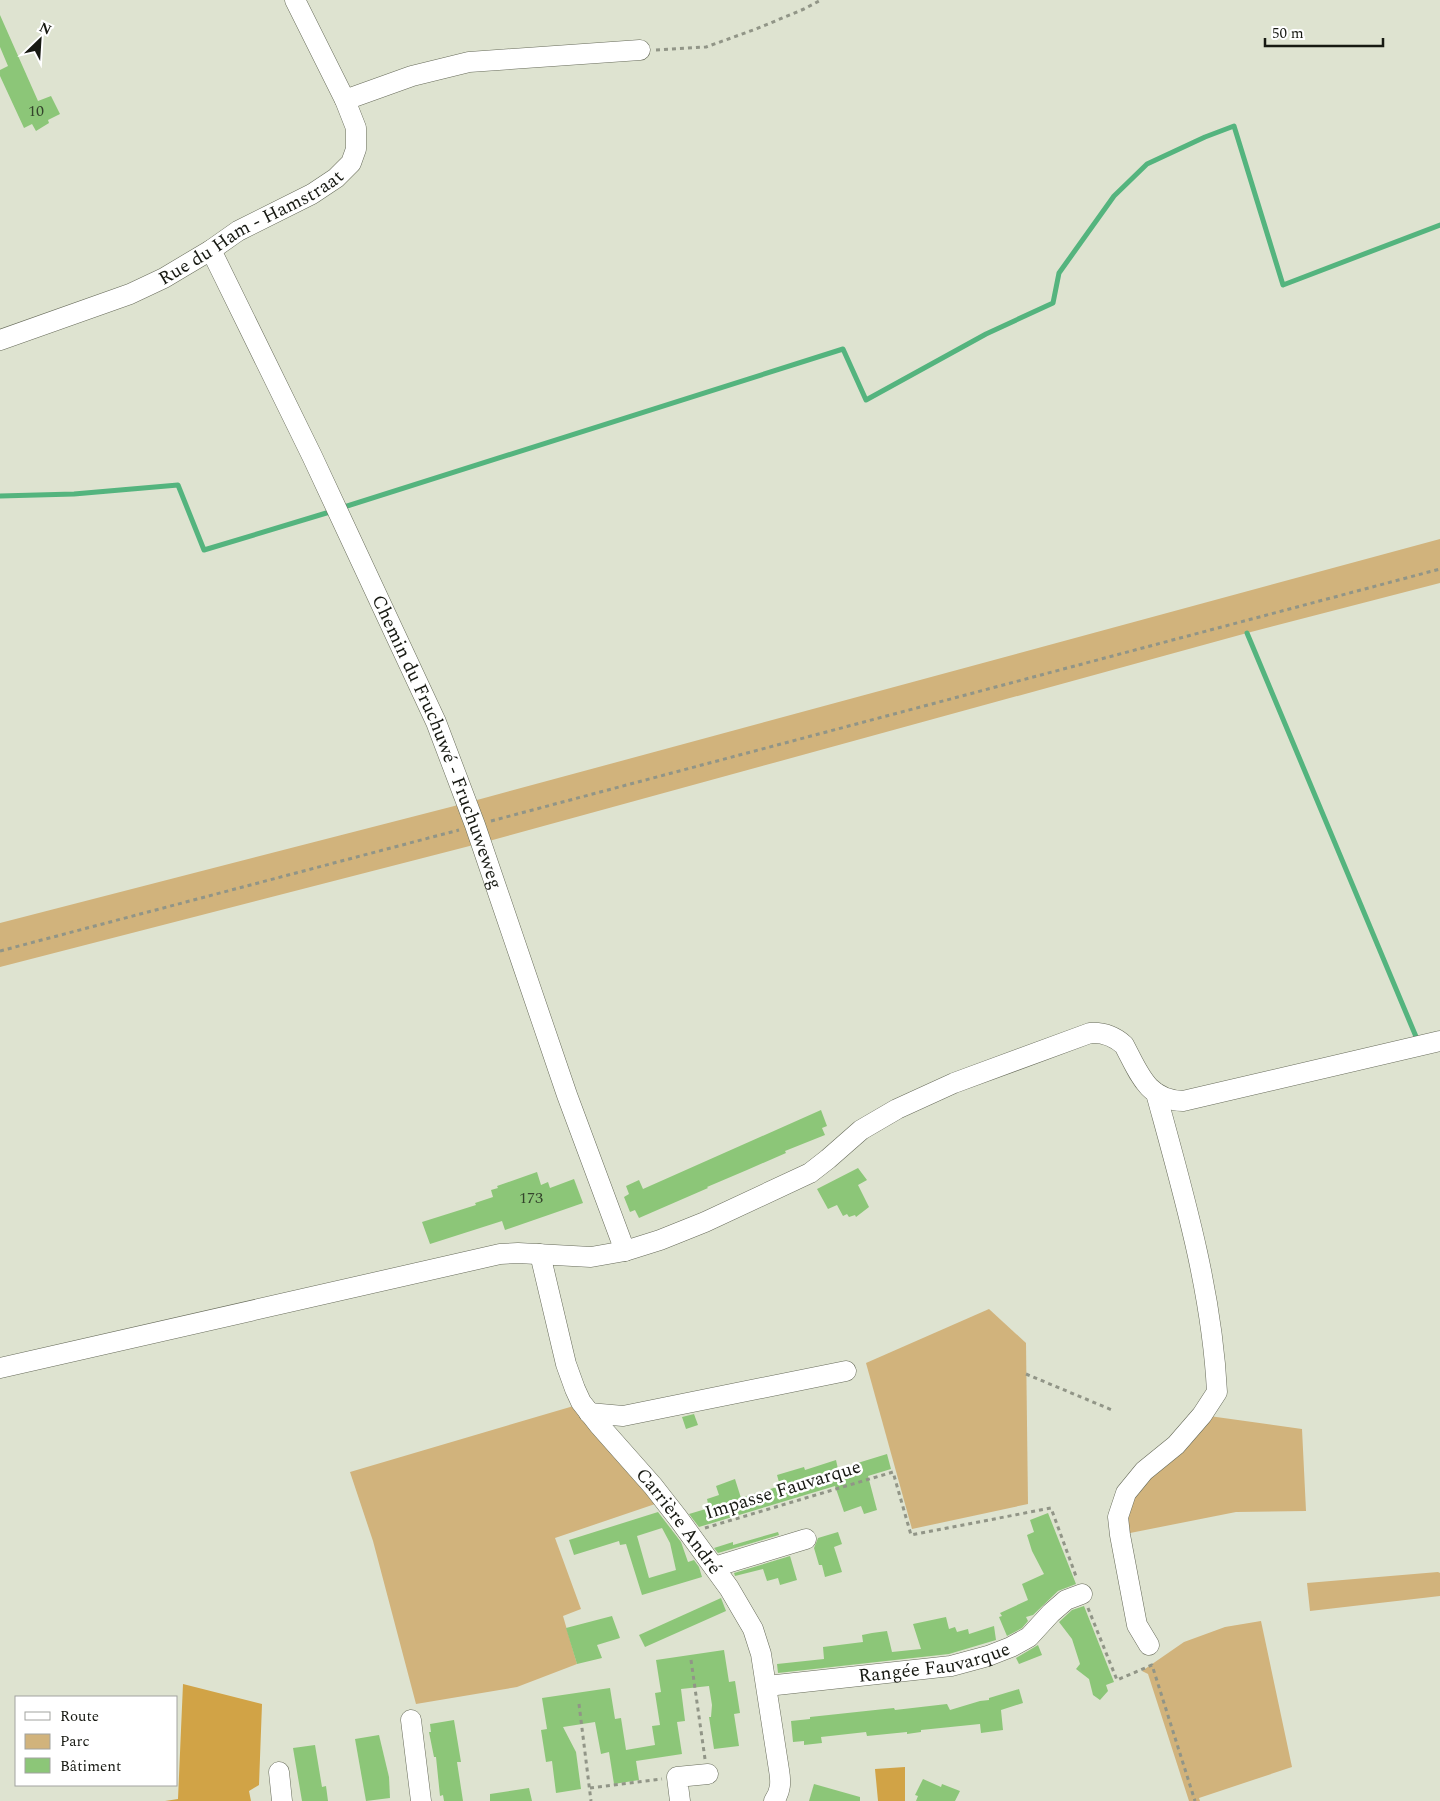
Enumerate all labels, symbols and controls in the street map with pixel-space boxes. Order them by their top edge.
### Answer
north arrow [15,15,65,65]
scale bar [1265,15,1382,47]
text: N [36,17,55,41]
text: 50 m [1272,22,1304,45]
house number: 10 [28,99,44,123]
street label: Rue du Ham - Hamstraat [153,163,351,293]
street label: Chemin du Fruchuwé - Fruchuweweg [364,590,510,893]
house number: 173 [519,1186,543,1210]
street label: Impasse Fauvarque [701,1452,865,1528]
street label: Carrière André [629,1461,729,1580]
street label: Rangée Fauvarque [857,1634,1014,1690]
legend [15,1696,178,1786]
text: Route [60,1705,99,1728]
text: Parc [60,1730,90,1753]
text: Bâtiment [60,1755,121,1778]

